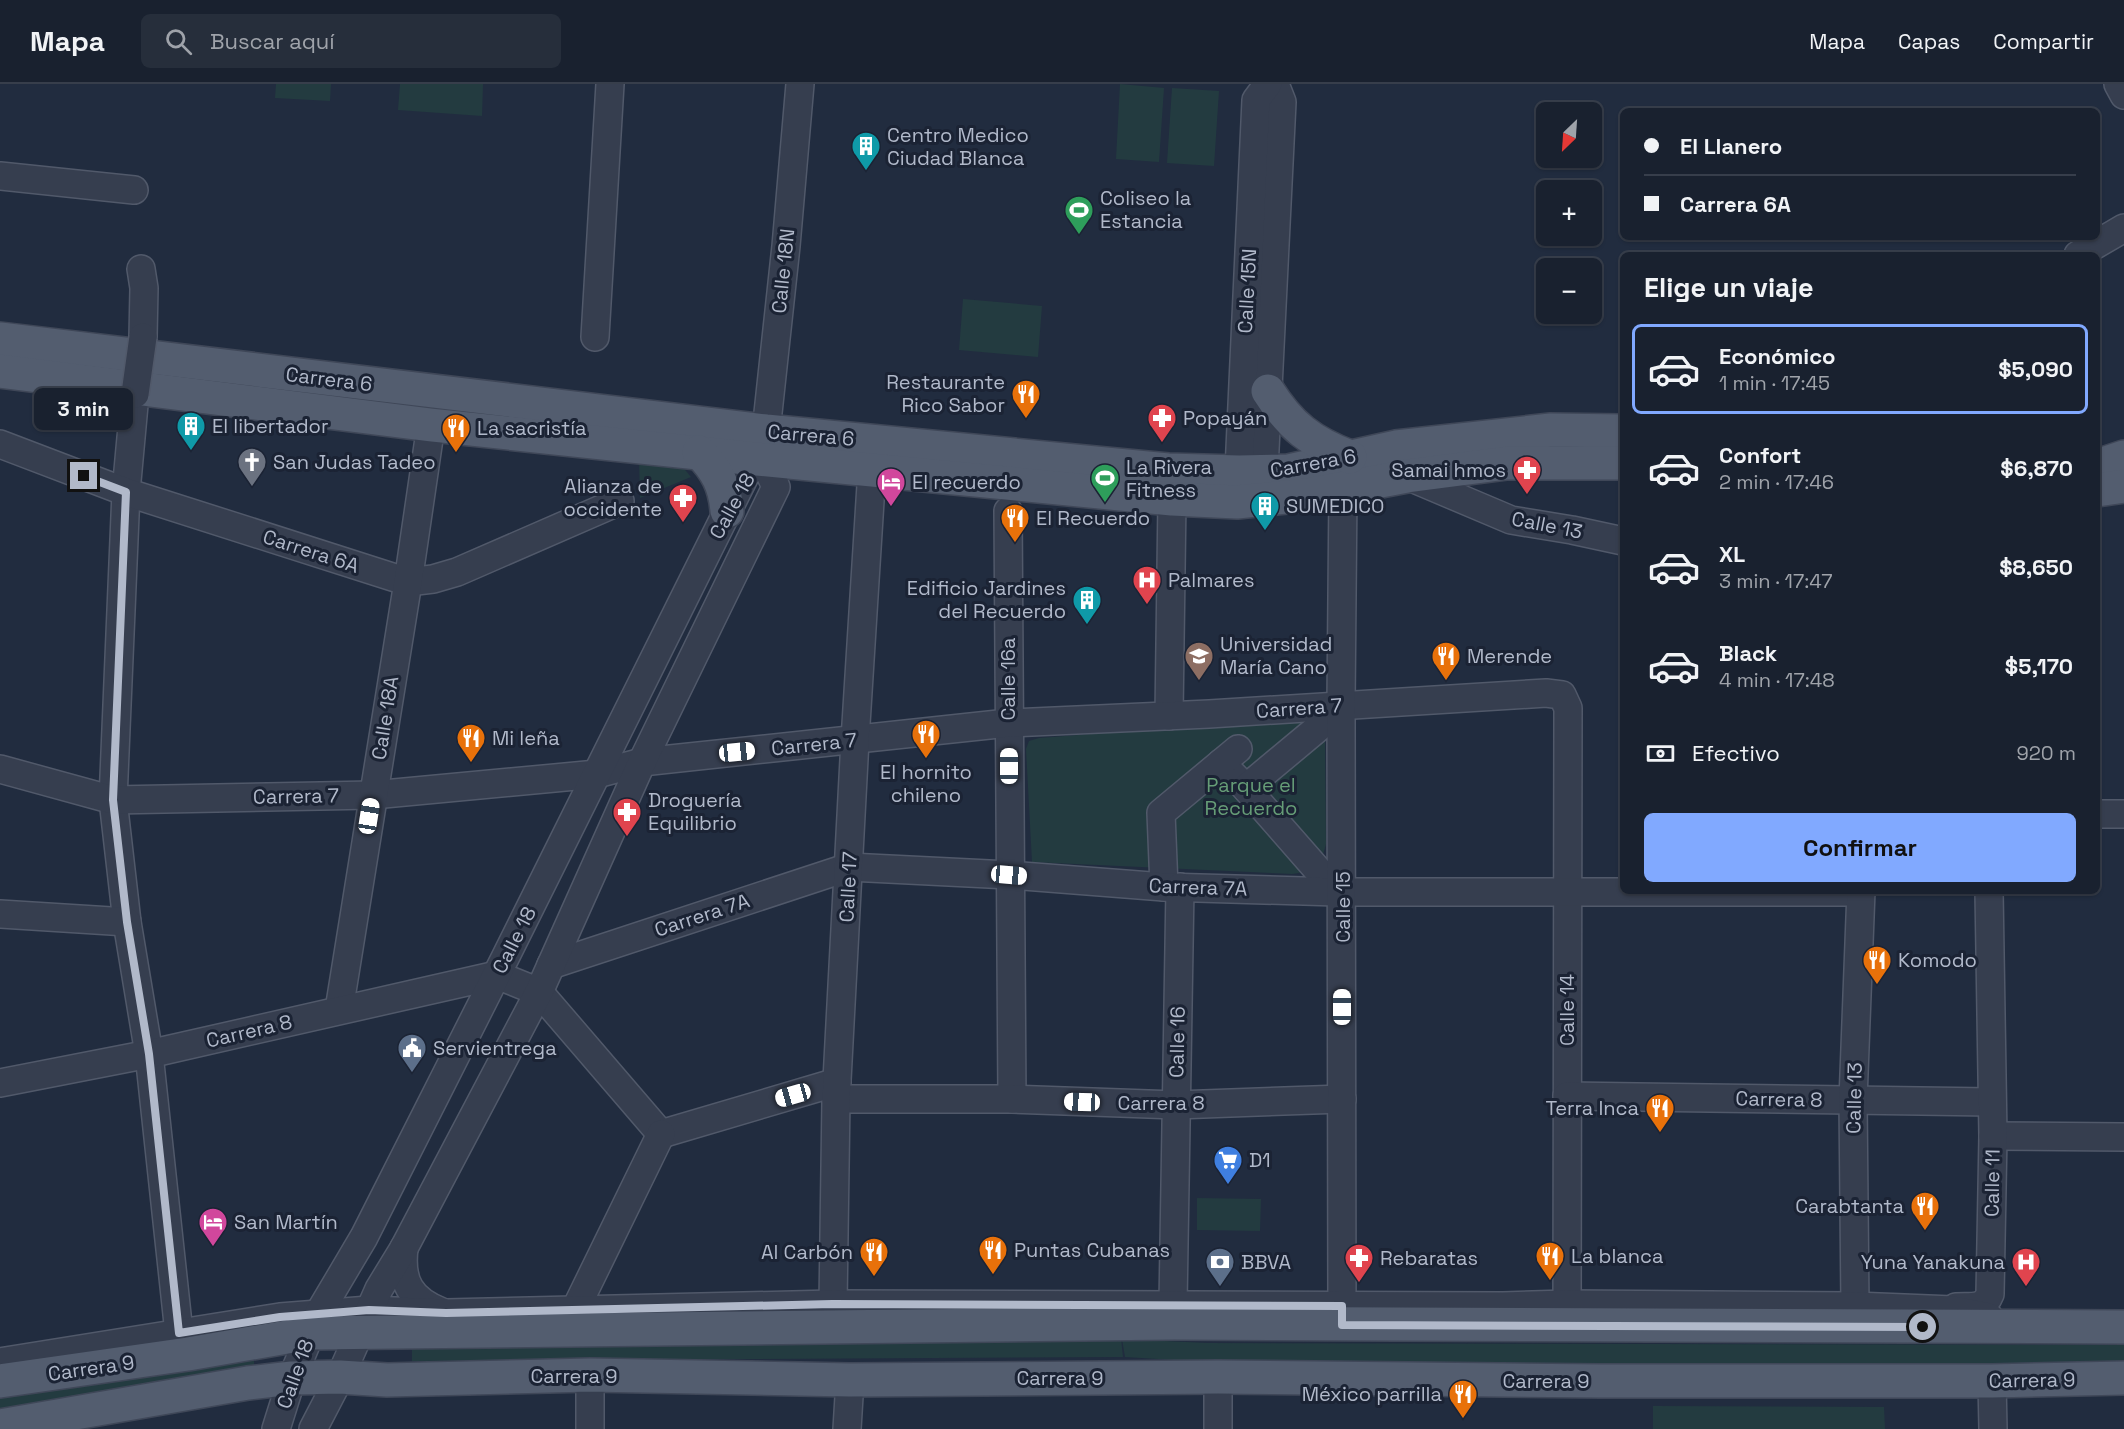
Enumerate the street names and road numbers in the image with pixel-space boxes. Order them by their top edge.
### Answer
street label: Calle 18N [766,227,800,315]
street label: Calle 15N [1232,248,1262,334]
street label: Carrera 6 [284,361,374,397]
street label: Carrera 6 [767,418,855,452]
street label: Carrera 6 [1268,443,1358,483]
street label: Calle 18 [703,468,761,544]
street label: Calle 13 [1509,505,1585,545]
street label: Carrera 6A [260,523,363,579]
street label: Calle 16a [995,637,1021,721]
street label: Calle 18A [366,674,405,762]
street label: Carrera 7 [1255,692,1343,724]
street label: Carrera 7 [770,727,858,761]
street label: Carrera 7 [253,782,339,810]
street label: Calle 17 [833,851,863,923]
street label: Calle 15 [1330,871,1356,943]
street label: Carrera 7A [1148,872,1248,902]
street label: Carrera 7A [651,887,753,943]
street label: Calle 18 [486,902,542,978]
street label: Calle 14 [1554,974,1580,1046]
street label: Calle 16 [1163,1006,1191,1078]
street label: Carrera 8 [204,1009,294,1053]
street label: Calle 13 [1840,1062,1868,1134]
street label: Carrera 8 [1735,1085,1823,1113]
street label: Carrera 8 [1117,1090,1205,1116]
street label: Calle 11 [1978,1149,2006,1217]
street label: Calle 18 [270,1336,320,1412]
street label: Carrera 9 [46,1349,136,1387]
street label: Carrera 9 [531,1363,617,1389]
street label: Carrera 9 [1017,1365,1103,1391]
street label: Carrera 9 [1988,1366,2076,1394]
street label: Carrera 9 [1503,1368,1589,1394]

